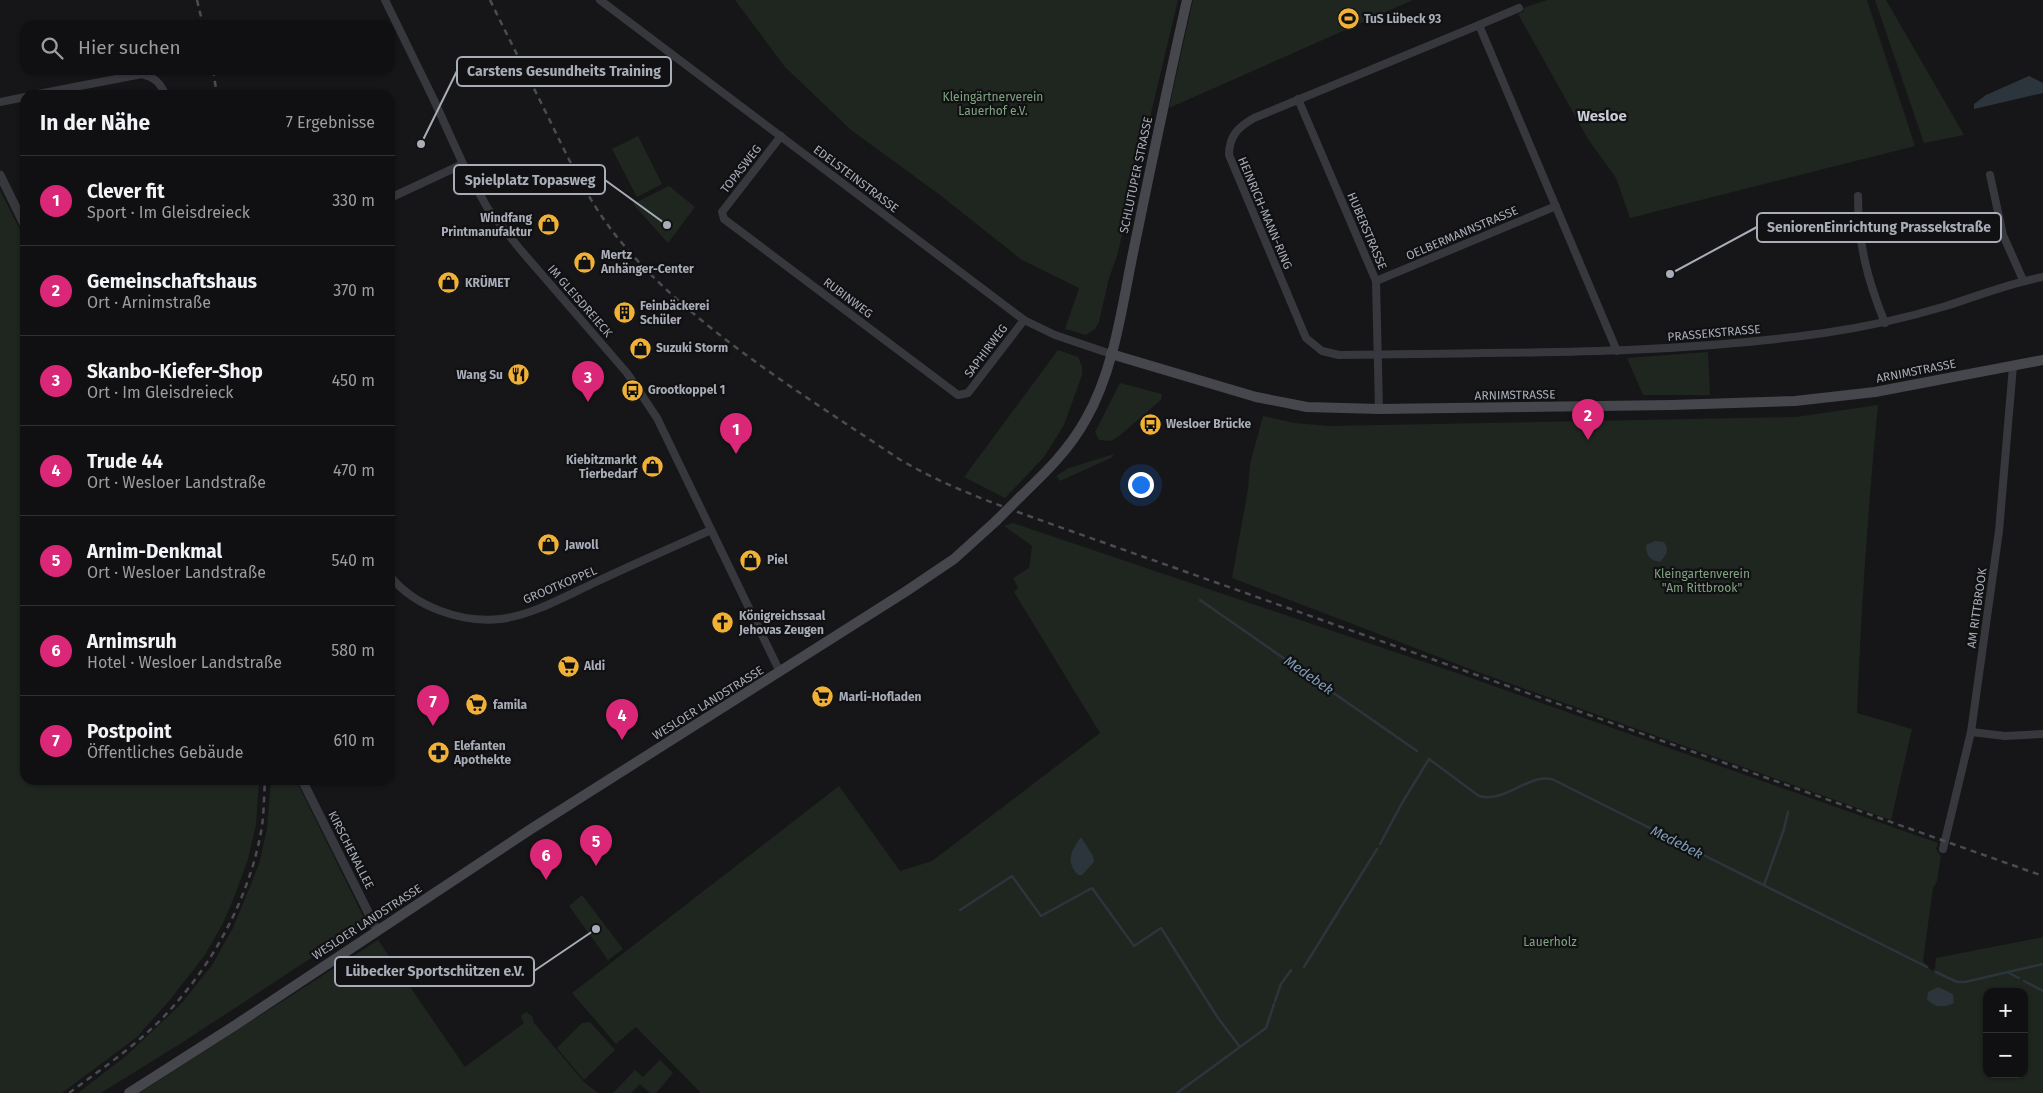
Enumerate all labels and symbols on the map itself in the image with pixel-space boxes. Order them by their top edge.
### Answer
sports icon: TuS Lübeck 93 [1336,7,1360,31]
place label: TuS Lübeck 93 [1364,12,1441,26]
callout: Carstens Gesundheits Training [457,57,671,86]
text: Carstens Gesundheits Training [467,63,661,80]
park label: Kleingärtnerverein Lauerhof e.V. [943,90,1043,118]
district label: Wesloe [1577,107,1627,125]
street label: SCHLUTUPER STRASSE [1117,115,1155,235]
street label: TOPASWEG [718,142,764,196]
street label: EDELSTEINSTRASSE [811,142,901,216]
street label: HEINRICH-MANN-RING [1235,155,1295,271]
callout: Spielplatz Topasweg [454,165,605,194]
text: Spielplatz Topasweg [465,172,596,189]
street label: HUBERSTRASSE [1344,190,1390,272]
street label: OELBERMANNSTRASSE [1404,203,1520,263]
place label: Windfang Printmanufaktur [441,211,532,239]
shop icon: Windfang Printmanufaktur [536,213,560,237]
callout: SeniorenEinrichtung Prassekstraße [1757,213,2001,242]
text: SeniorenEinrichtung Prassekstraße [1767,219,1991,236]
place label: Mertz Anhänger-Center [600,248,694,276]
shop icon: Mertz Anhänger-Center [573,250,597,274]
street label: IM GLEISDREIECK [545,262,616,341]
shop icon: KRÜMET [437,271,461,295]
place label: KRÜMET [465,274,510,290]
street label: RUBINWEG [821,275,875,321]
place label: Feinbäckerei Schüler [640,299,709,327]
building icon: Feinbäckerei Schüler [612,301,636,325]
street label: SAPHIRWEG [961,322,1011,380]
street label: PRASSEKSTRASSE [1667,322,1761,344]
shop icon: Suzuki Storm [628,336,652,360]
place label: Suzuki Storm [656,341,728,355]
street label: ARNIMSTRASSE [1875,356,1957,386]
pin: 3 [572,361,604,402]
restaurant icon: Wang Su [507,363,531,387]
place label: Wang Su [457,368,503,382]
bus stop icon: Grootkoppel 1 [620,378,644,402]
place label: Grootkoppel 1 [648,383,725,397]
street label: ARNIMSTRASSE [1474,387,1556,403]
pin: 2 [1572,399,1604,440]
bus stop icon: Wesloer Brücke [1138,412,1162,436]
pin: 1 [720,413,752,454]
place label: Wesloer Brücke [1166,417,1252,431]
place label: Kiebitzmarkt Tierbedarf [566,453,639,481]
shop icon: Kiebitzmarkt Tierbedarf [641,455,665,479]
your location [1128,472,1154,498]
shop icon: Jawoll [537,533,561,557]
place label: Jawoll [564,538,599,552]
shop icon: Piel [739,548,763,572]
place label: Piel [767,553,788,567]
street label: GROOTKOPPEL [521,563,599,607]
street label: AM RITTBROOK [1964,566,1990,649]
park label: Kleingartenverein "Am Rittbrook" [1654,567,1750,595]
place label: Königreichssaal Jehovas Zeugen [738,609,826,637]
church icon: Königreichssaal Jehovas Zeugen [711,611,735,635]
water label: Medebek [1281,652,1337,699]
supermarket icon: Aldi [556,654,580,678]
place label: Aldi [583,659,605,673]
street label: WESLOER LANDSTRASSE [650,663,766,743]
pin: 7 [417,685,449,726]
supermarket icon: Marli-Hofladen [811,685,835,709]
place label: Marli-Hofladen [839,690,922,704]
supermarket icon: famila [465,693,489,717]
place label: famila [493,698,528,712]
pin: 4 [606,699,638,740]
place label: Elefanten Apothekte [453,739,511,767]
pharmacy icon: Elefanten Apothekte [426,741,450,765]
street label: KIRSCHENALLEE [325,809,377,891]
water label: Medebek [1648,822,1706,863]
pin: 5 [580,825,612,866]
pin: 6 [530,839,562,880]
street label: WESLOER LANDSTRASSE [309,881,425,963]
park label: Lauerholz [1523,935,1577,949]
callout: Lübecker Sportschützen e.V. [335,957,534,986]
text: Lübecker Sportschützen e.V. [346,963,524,980]

